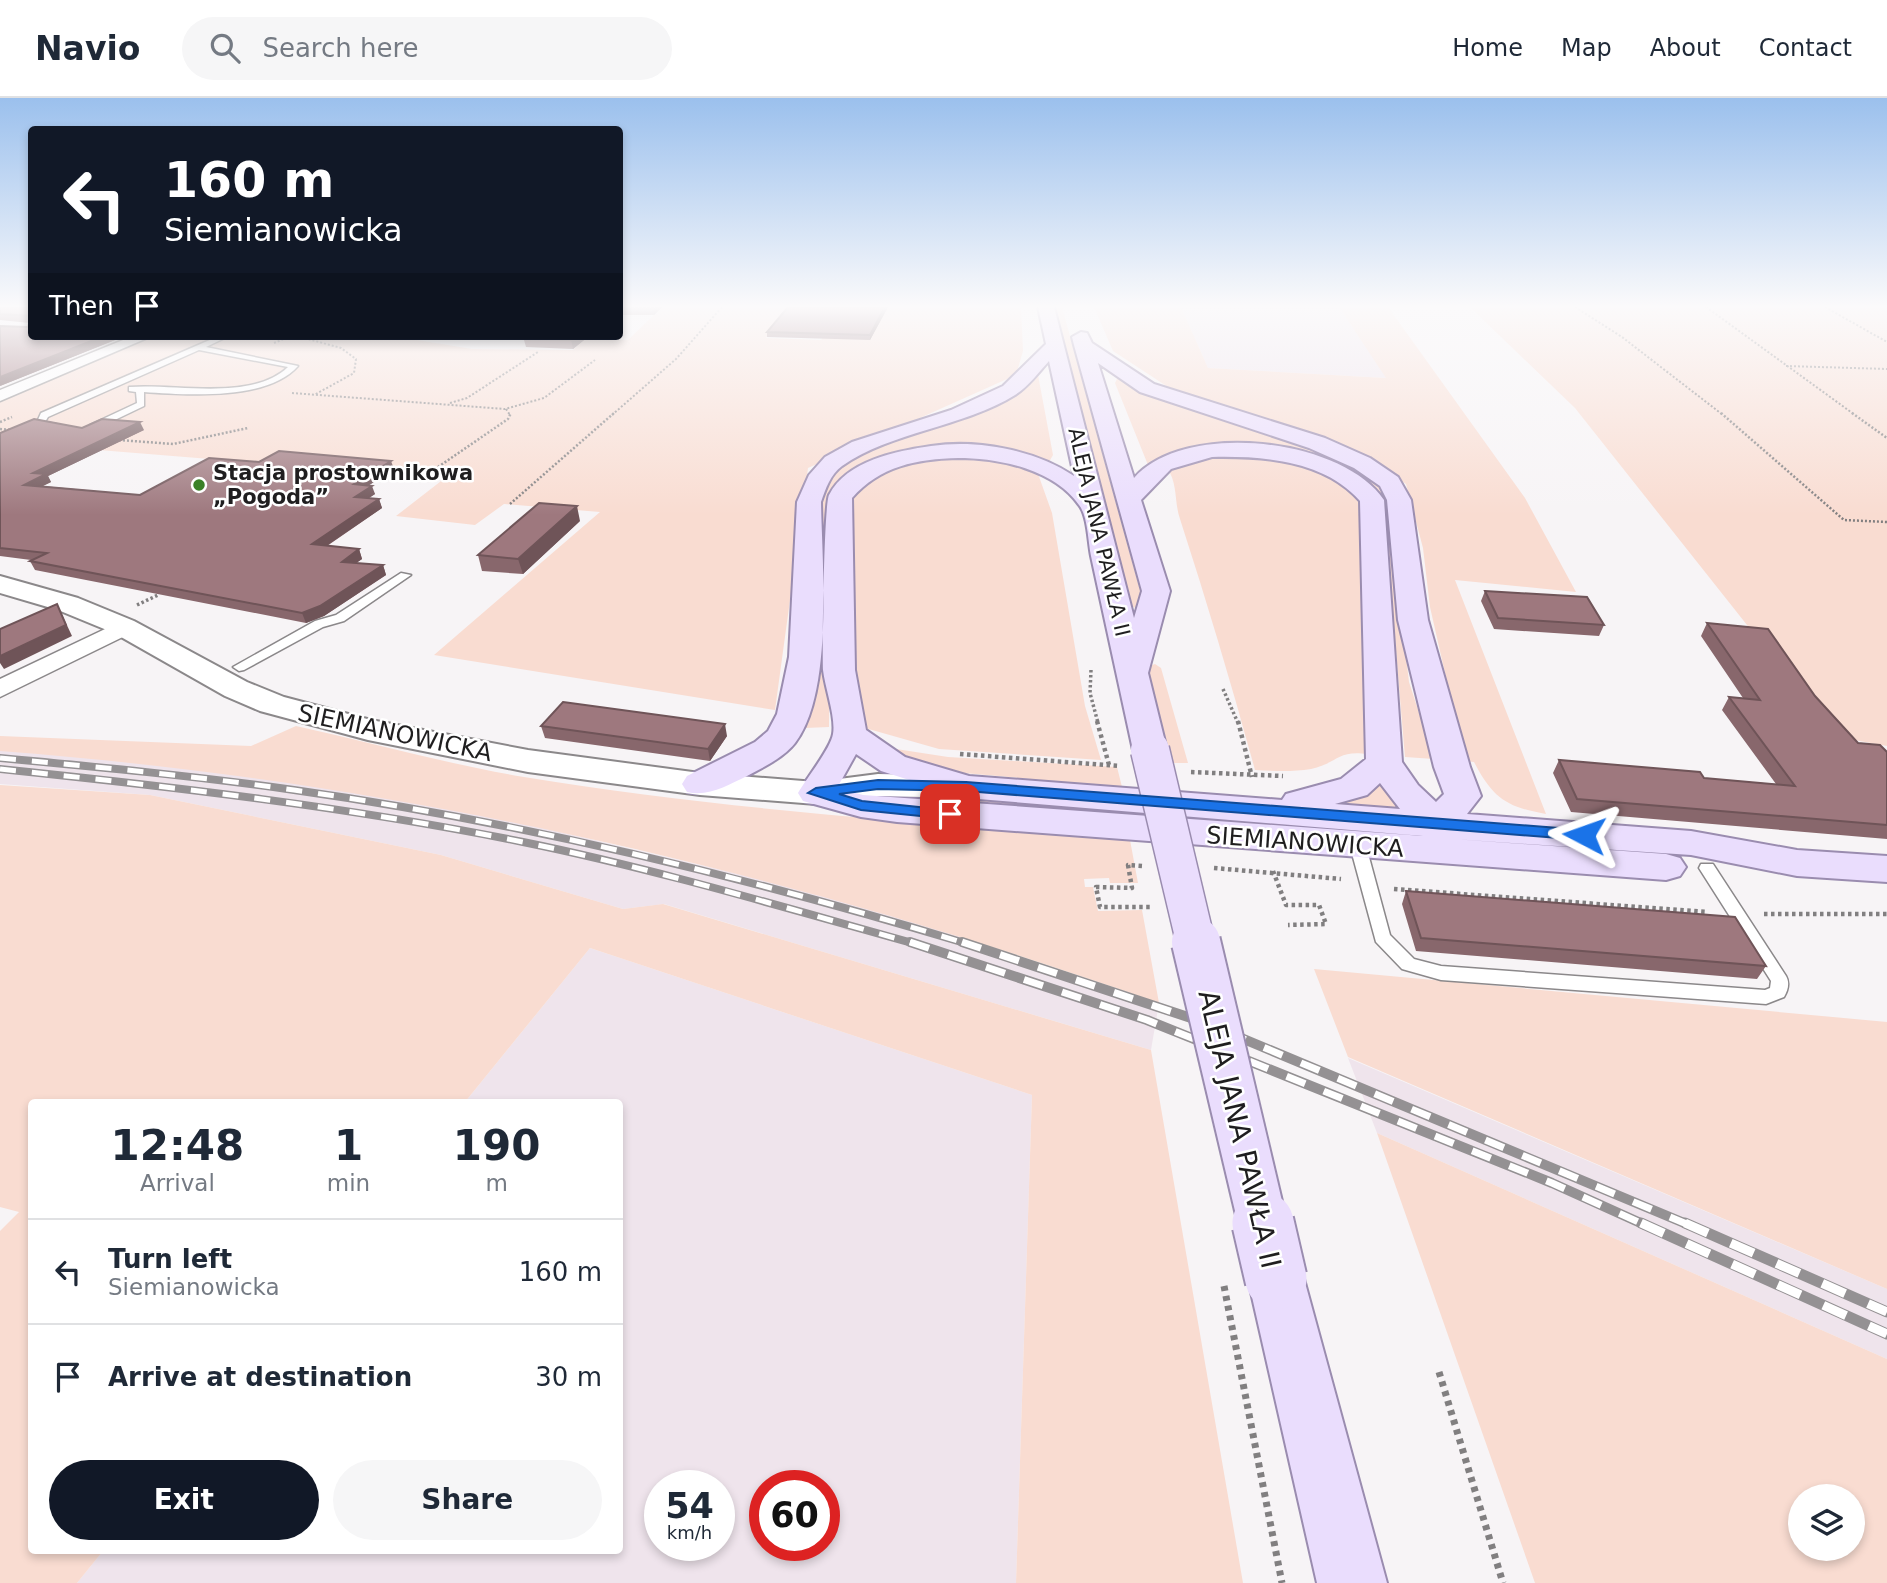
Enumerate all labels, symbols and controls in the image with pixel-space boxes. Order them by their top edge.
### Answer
search box [182,17,672,80]
text: Navio [35,29,140,68]
icon: search [206,29,244,67]
text: Search here [262,33,419,63]
text: Home [1452,34,1523,62]
text: Map [1561,34,1612,62]
text: About [1650,34,1721,62]
text: Contact [1759,34,1852,62]
text: 160 m [164,152,334,209]
icon: left [49,154,140,245]
text: Siemianowicka [164,211,403,249]
icon: arrive [128,287,166,325]
text: Then [49,291,114,321]
street label: ALEJA JANA PAWŁA II [1063,425,1135,639]
place label: Stacja prostownikowa „Pogoda” [213,461,473,509]
marker: Stacja prostownikowa „Pogoda” [191,477,207,493]
street label: SIEMIANOWICKA [295,699,495,767]
pin [920,784,980,844]
icon: arrive [931,795,969,833]
position arrow [1547,798,1621,872]
street label: SIEMIANOWICKA [1205,821,1405,863]
street label: ALEJA JANA PAWŁA II [1191,987,1288,1272]
text: 12:48 [111,1121,244,1170]
text: 1 [334,1121,363,1170]
text: 190 [453,1121,540,1170]
text: Arrival [140,1170,215,1196]
text: min [327,1170,370,1196]
text: m [485,1170,508,1196]
text: Turn left [108,1244,232,1274]
icon: left [49,1253,87,1291]
text: 160 m [519,1257,602,1287]
text: Siemianowicka [108,1274,280,1300]
icon: arrive [49,1358,87,1396]
text: Arrive at destination [108,1362,412,1392]
text: 30 m [535,1362,602,1392]
button: Exit [49,1460,319,1540]
button: Share [333,1460,602,1540]
speed limit sign: 60 [749,1470,840,1561]
map controls [1788,1484,1865,1561]
button: layers [1788,1484,1865,1561]
text: 54 [665,1486,714,1526]
text: km/h [667,1522,712,1543]

